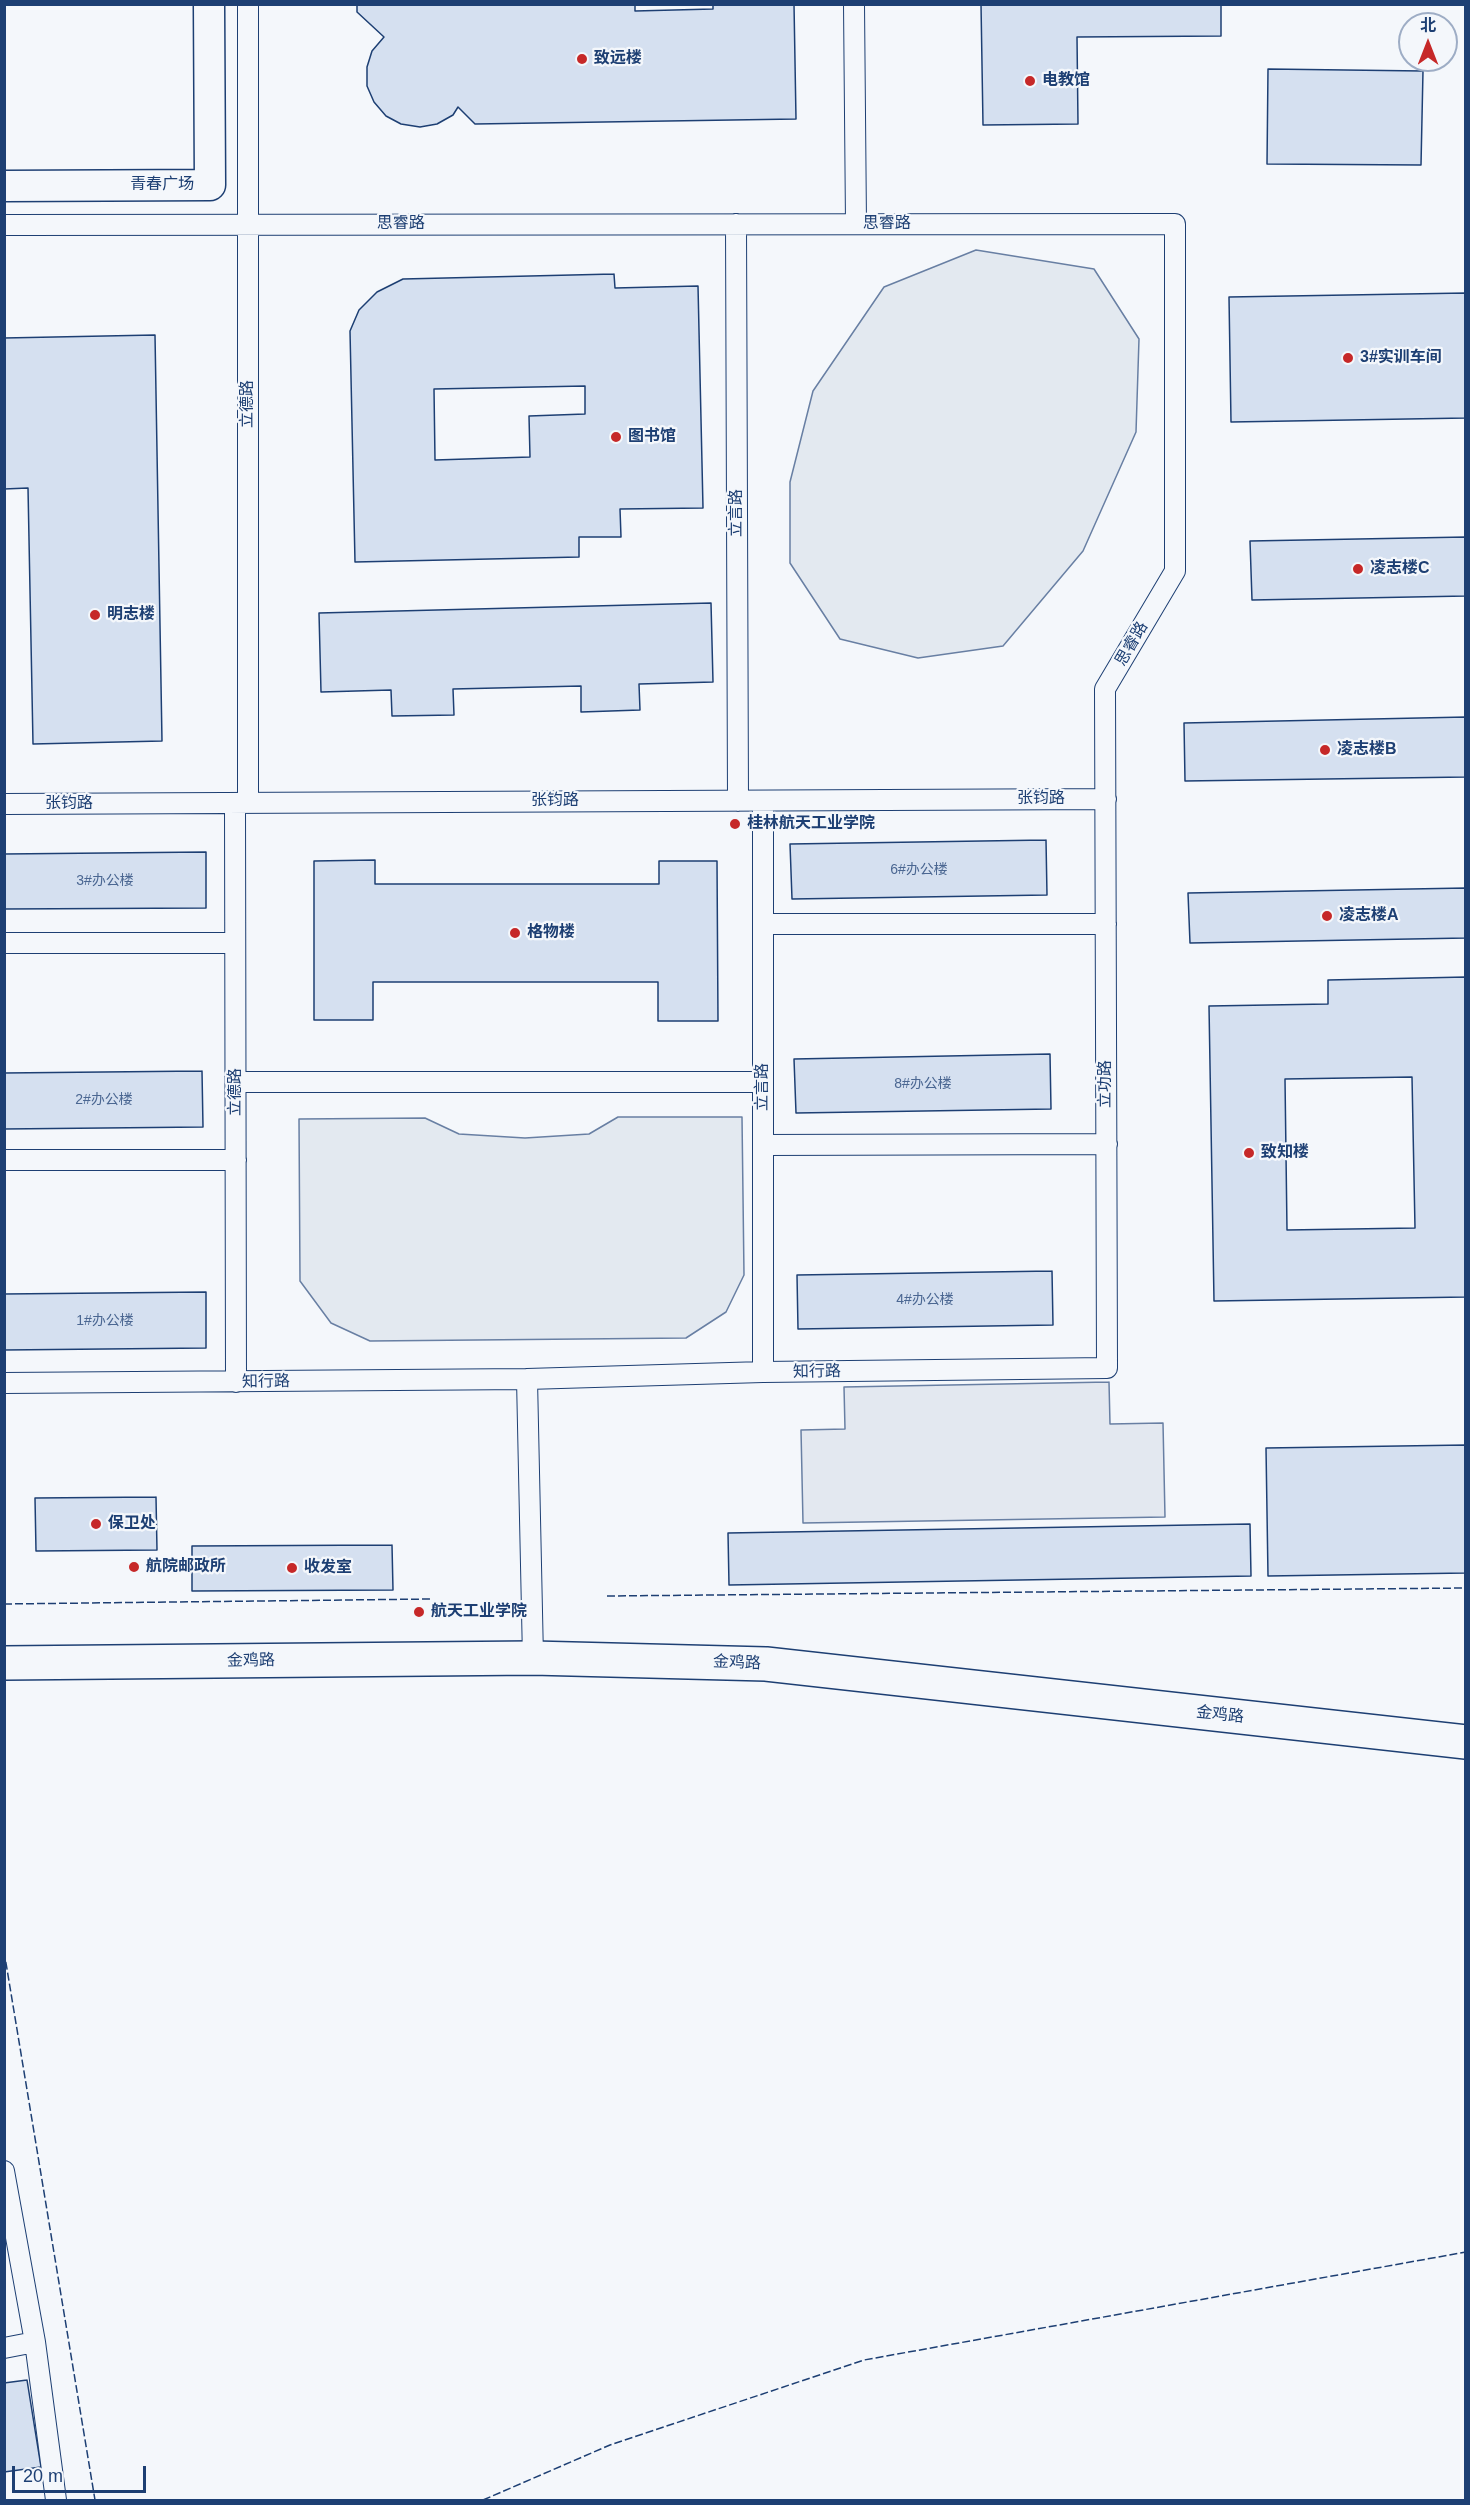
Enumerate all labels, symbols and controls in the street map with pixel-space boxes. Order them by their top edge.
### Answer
north arrow [1398,12,1458,72]
text: 北 [1420,17,1436,34]
place label: 致远楼 [594,49,642,69]
marker: 致远楼 [575,52,589,66]
place label: 电教馆 [1042,71,1090,91]
marker: 电教馆 [1023,74,1037,88]
street label: 青春广场 [130,175,194,195]
street label: 思睿路 [377,214,425,234]
street label: 思睿路 [863,214,911,234]
place label: 3#实训车间 [1360,348,1442,368]
marker: 3#实训车间 [1341,351,1355,365]
street label: 立德路 [238,380,258,428]
place label: 图书馆 [628,427,676,447]
marker: 图书馆 [609,430,623,444]
street label: 立言路 [727,489,747,537]
place label: 凌志楼C [1370,559,1430,579]
marker: 凌志楼C [1351,562,1365,576]
place label: 明志楼 [107,605,155,625]
marker: 明志楼 [88,608,102,622]
street label: 思睿路 [1112,618,1152,670]
place label: 凌志楼B [1337,740,1397,760]
marker: 凌志楼B [1318,743,1332,757]
street label: 张钧路 [1017,789,1065,809]
street label: 张钧路 [531,791,579,811]
street label: 张钧路 [45,794,93,814]
place label: 桂林航天工业学院 [747,814,875,834]
marker: 桂林航天工业学院 [728,817,742,831]
house number: 6#办公楼 [890,862,948,878]
house number: 3#办公楼 [76,873,134,889]
place label: 凌志楼A [1339,906,1399,926]
marker: 凌志楼A [1320,909,1334,923]
place label: 格物楼 [527,923,575,943]
marker: 格物楼 [508,926,522,940]
street label: 立功路 [1096,1060,1116,1108]
street label: 立言路 [753,1063,773,1111]
street label: 立德路 [226,1068,246,1116]
house number: 8#办公楼 [894,1076,952,1092]
house number: 2#办公楼 [75,1092,133,1108]
place label: 致知楼 [1261,1143,1309,1163]
marker: 致知楼 [1242,1146,1256,1160]
house number: 4#办公楼 [896,1292,954,1308]
house number: 1#办公楼 [76,1313,134,1329]
street label: 知行路 [793,1362,841,1382]
street label: 知行路 [242,1372,290,1392]
place label: 保卫处 [108,1514,156,1534]
marker: 保卫处 [89,1517,103,1531]
place label: 航院邮政所 [146,1557,226,1577]
place label: 收发室 [304,1558,352,1578]
marker: 航院邮政所 [127,1560,141,1574]
marker: 收发室 [285,1561,299,1575]
place label: 航天工业学院 [431,1602,527,1622]
marker: 航天工业学院 [412,1605,426,1619]
street label: 金鸡路 [227,1651,275,1671]
street label: 金鸡路 [713,1653,761,1673]
street label: 金鸡路 [1195,1703,1245,1727]
scale bar [15,2454,148,2492]
text: 20 m [23,2466,63,2486]

